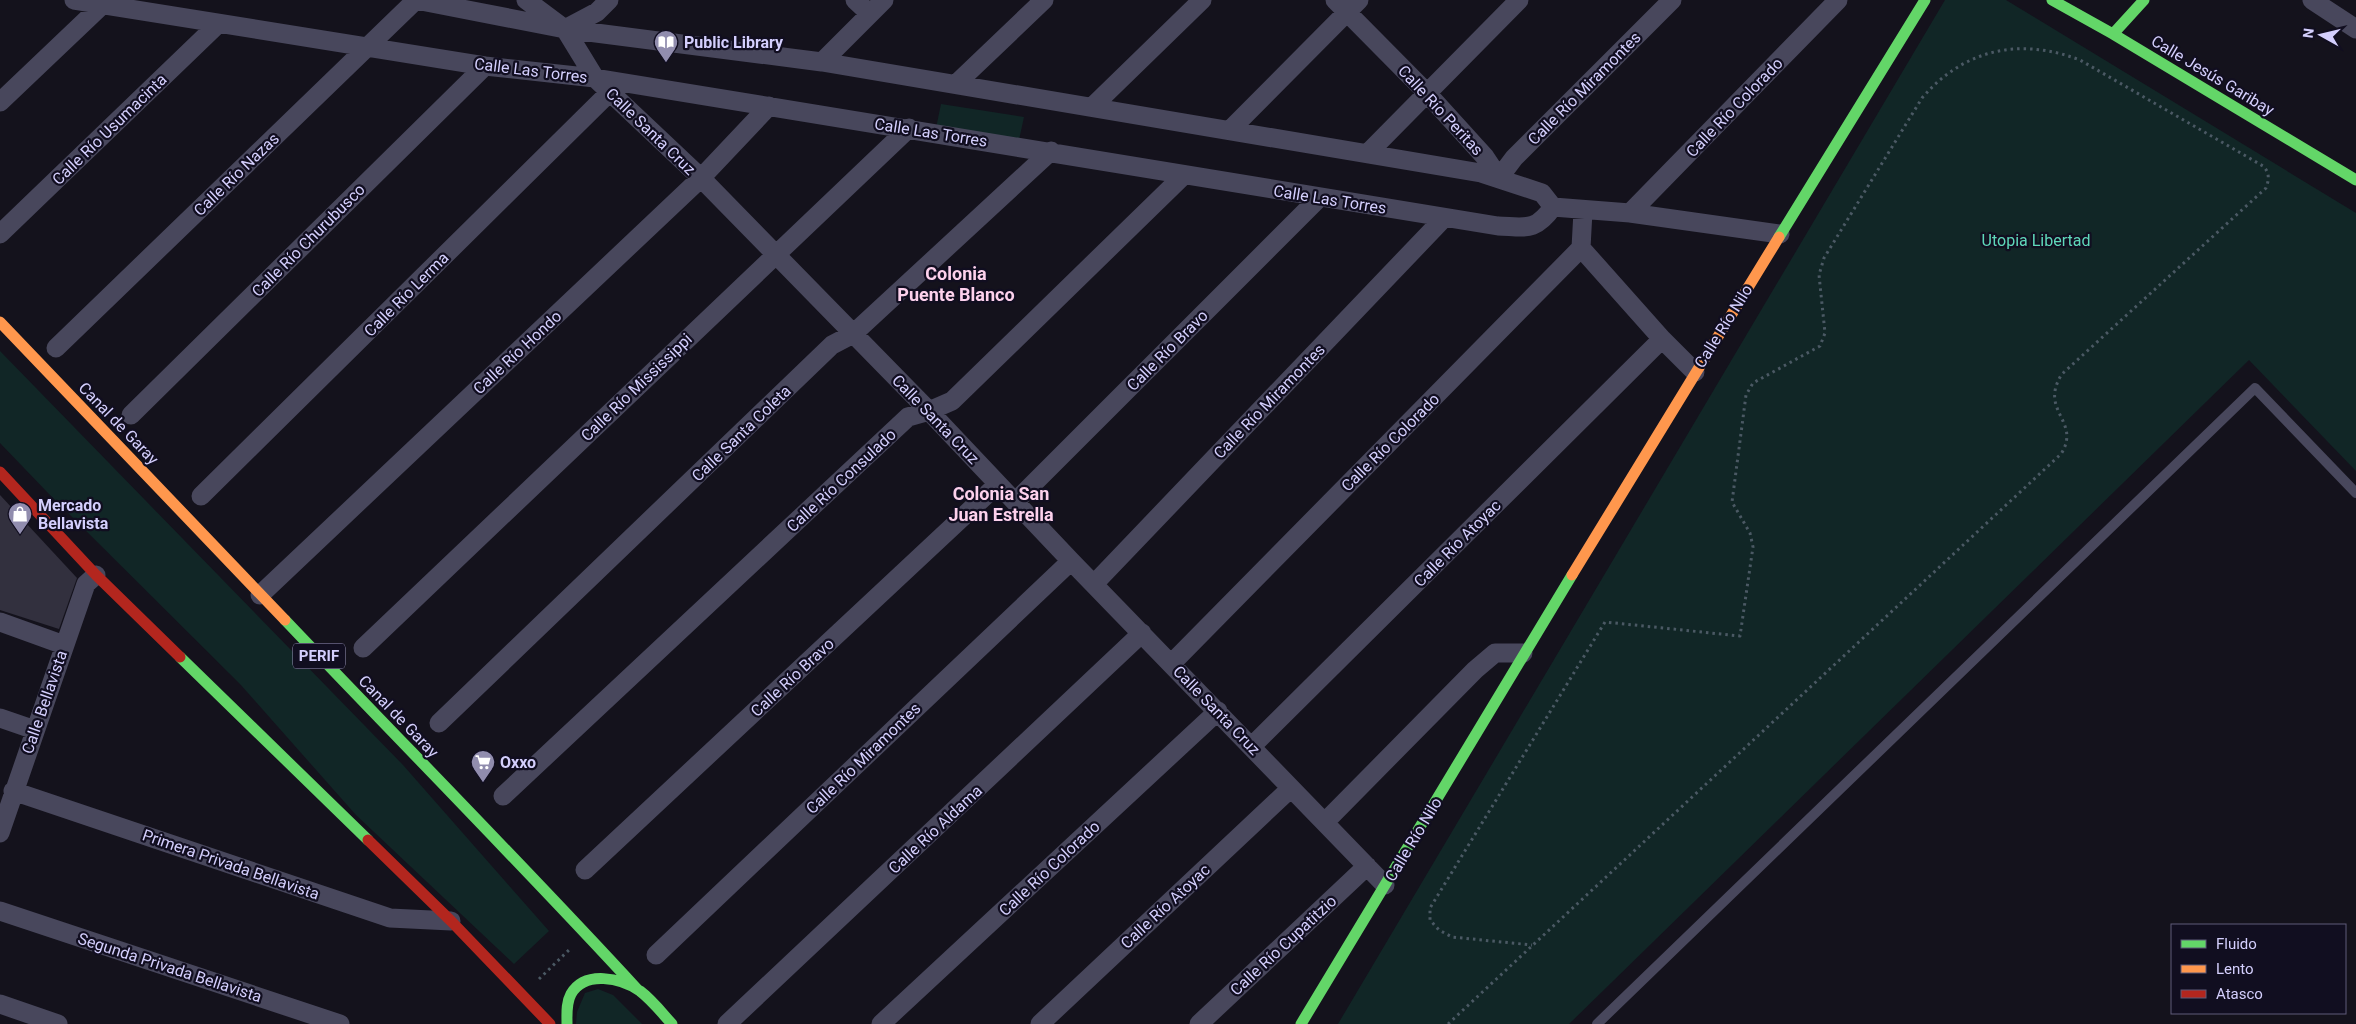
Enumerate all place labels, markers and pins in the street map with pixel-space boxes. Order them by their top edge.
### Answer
library icon: Public Library [653,29,679,63]
place label: Public Library [684,33,784,52]
place label: Mercado Bellavista [38,496,109,533]
shop icon: Mercado Bellavista [7,501,33,535]
supermarket icon: Oxxo [470,749,496,783]
place label: Oxxo [500,753,536,772]

